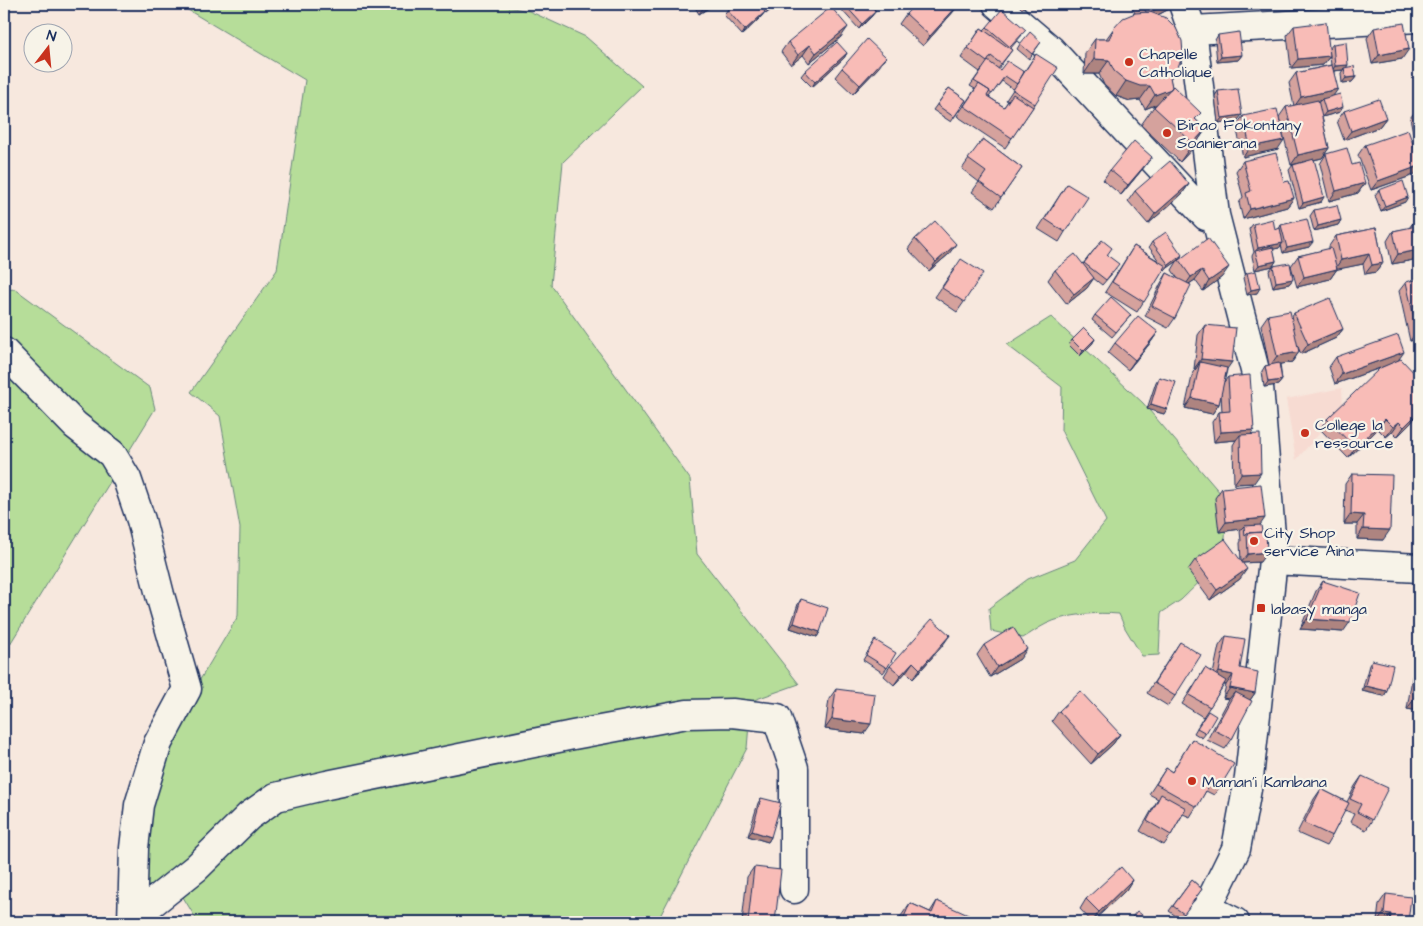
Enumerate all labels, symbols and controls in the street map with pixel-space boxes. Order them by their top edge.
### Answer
north arrow [22,22,72,72]
text: N [44,26,58,47]
place label: Chapelle Catholique [1139,43,1212,83]
marker: Chapelle Catholique [1123,56,1135,68]
place label: Birao Fokontany Soanierana [1177,114,1302,154]
marker: Birao Fokontany Soanierana [1161,127,1173,139]
place label: College la ressource [1315,414,1394,454]
marker: College la ressource [1299,427,1311,439]
place label: City Shop service Aina [1264,522,1354,562]
marker: City Shop service Aina [1248,535,1260,547]
place label: labasy manga [1271,598,1367,621]
marker: labasy manga [1255,602,1267,614]
place label: Maman'i Kambana [1202,771,1327,793]
marker: Maman'i Kambana [1186,775,1198,787]

